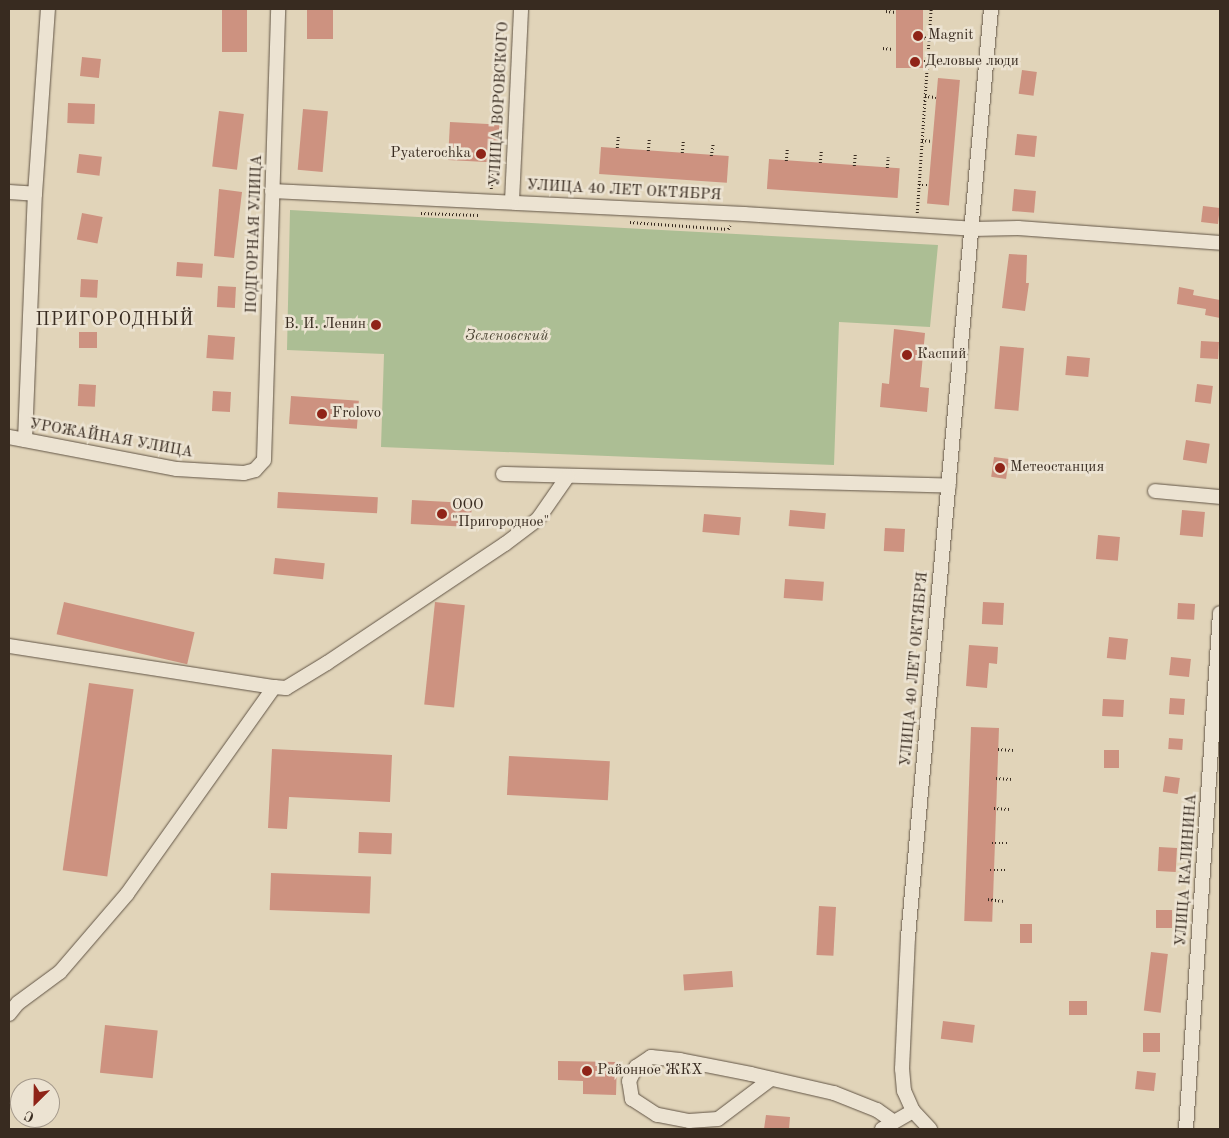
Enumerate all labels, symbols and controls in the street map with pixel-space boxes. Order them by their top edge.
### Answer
street label: УЛИЦА ВОРОВСКОГО [487,21,513,187]
place label: Magnit [928,27,973,45]
marker: Magnit [912,30,924,42]
place label: Деловые люди [925,53,1019,71]
marker: Деловые люди [909,56,921,68]
place label: Pyaterochka [390,145,471,163]
marker: Pyaterochka [475,148,487,160]
street label: ПОДГОРНАЯ УЛИЦА [243,154,267,314]
street label: УЛИЦА 40 ЛЕТ ОКТЯБРЯ [526,177,722,205]
district label: ПРИГОРОДНЫЙ [34,309,196,331]
place label: В. И. Ленин [284,316,366,334]
marker: В. И. Ленин [370,319,382,331]
park label: Зеленовский [465,328,549,346]
place label: Каспий [917,346,966,364]
marker: Каспий [901,349,913,361]
place label: Frolovo [332,405,381,423]
marker: Frolovo [316,408,328,420]
street label: УРОЖАЙНАЯ УЛИЦА [28,416,194,462]
place label: Метеостанция [1010,459,1104,477]
marker: Метеостанция [994,462,1006,474]
place label: ООО "Пригородное" [452,496,549,531]
marker: ООО "Пригородное" [436,508,448,520]
street label: УЛИЦА 40 ЛЕТ ОКТЯБРЯ [898,571,932,767]
street label: УЛИЦА КАЛИНИНА [1173,793,1201,947]
place label: Районное ЖКХ [597,1062,702,1080]
marker: Районное ЖКХ [581,1065,593,1077]
north arrow [10,1078,60,1128]
text: С [23,1108,37,1124]

